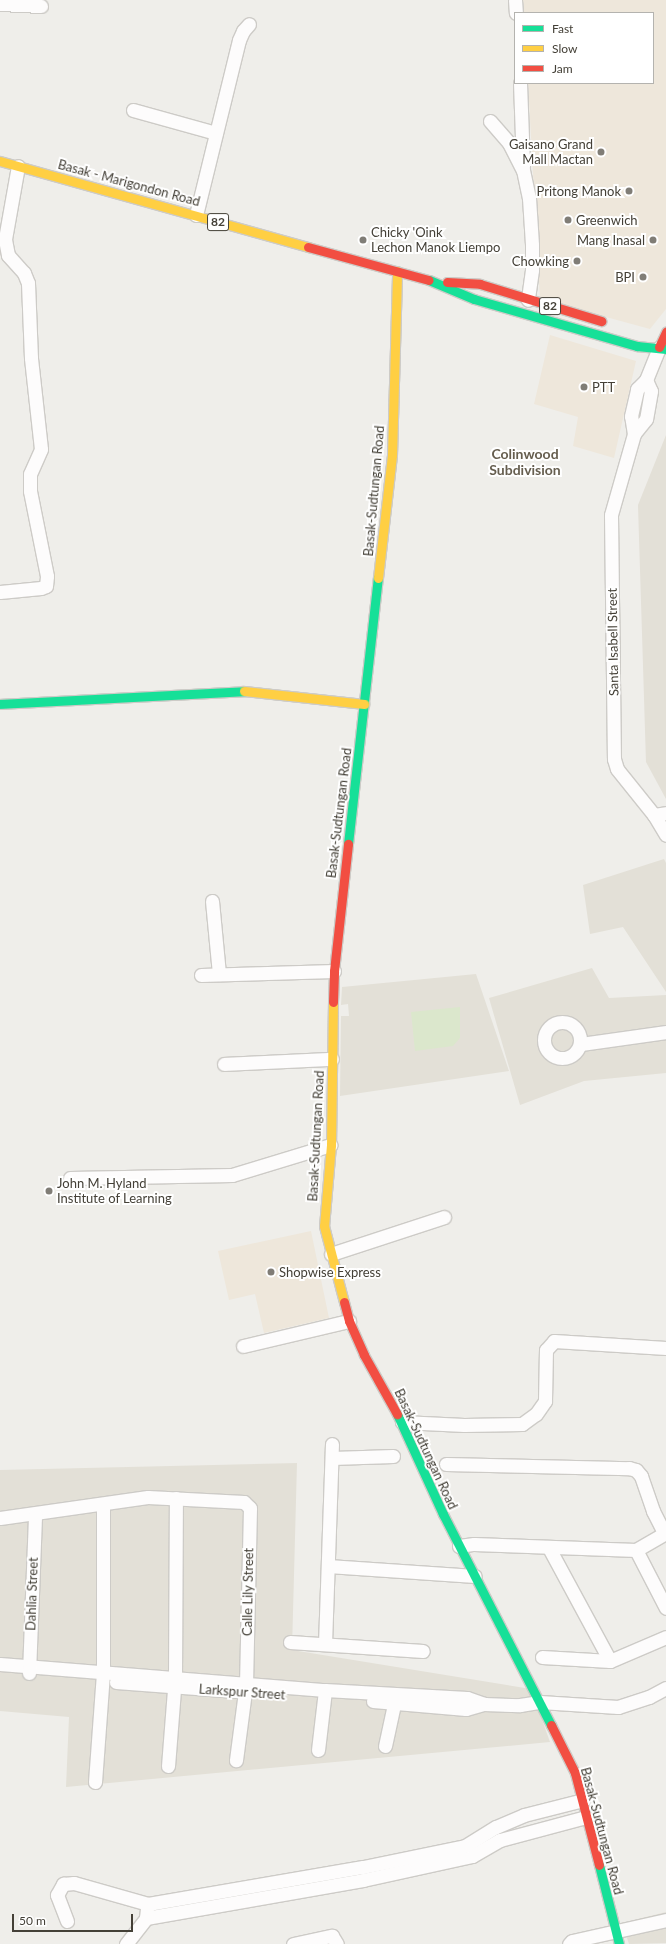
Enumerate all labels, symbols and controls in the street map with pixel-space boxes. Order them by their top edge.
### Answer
legend [514,12,654,84]
text: Fast [552,21,573,36]
text: Slow [552,41,577,56]
text: Jam [552,61,573,76]
place label: Gaisano Grand Mall Mactan [509,137,593,168]
marker: Gaisano Grand Mall Mactan [596,147,606,157]
street label: Basak - Marigondon Road [56,157,202,209]
place label: Pritong Manok [537,183,621,199]
marker: Pritong Manok [624,186,634,196]
road number: 82 [207,212,229,232]
place label: Greenwich [576,212,638,228]
marker: Greenwich [563,215,573,225]
place label: Chicky 'Oink Lechon Manok Liempo [371,225,500,256]
place label: Mang Inasal [577,232,645,248]
marker: Chicky 'Oink Lechon Manok Liempo [358,235,368,245]
marker: Mang Inasal [648,235,658,245]
place label: Chowking [512,253,569,269]
marker: Chowking [572,256,582,266]
place label: BPI [615,269,635,285]
marker: BPI [638,272,648,282]
road number: 82 [539,296,561,316]
place label: PTT [592,379,615,395]
marker: PTT [579,382,589,392]
street label: Basak-Sudtungan Road [361,425,387,557]
district label: Colinwood Subdivision [489,446,561,478]
street label: Santa Isabell Street [604,588,622,696]
street label: Basak-Sudtungan Road [323,747,355,879]
street label: Basak-Sudtungan Road [305,1070,327,1202]
place label: John M. Hyland Institute of Learning [57,1176,172,1207]
marker: John M. Hyland Institute of Learning [44,1186,54,1196]
place label: Shopwise Express [279,1264,381,1280]
marker: Shopwise Express [266,1267,276,1277]
street label: Basak-Sudtungan Road [391,1386,461,1512]
street label: Calle Lily Street [239,1548,257,1636]
street label: Dahlia Street [23,1557,41,1631]
street label: Larkspur Street [198,1681,286,1703]
street label: Basak-Sudtungan Road [577,1766,627,1896]
scale bar [14,1906,135,1932]
text: 50 m [19,1913,46,1928]

